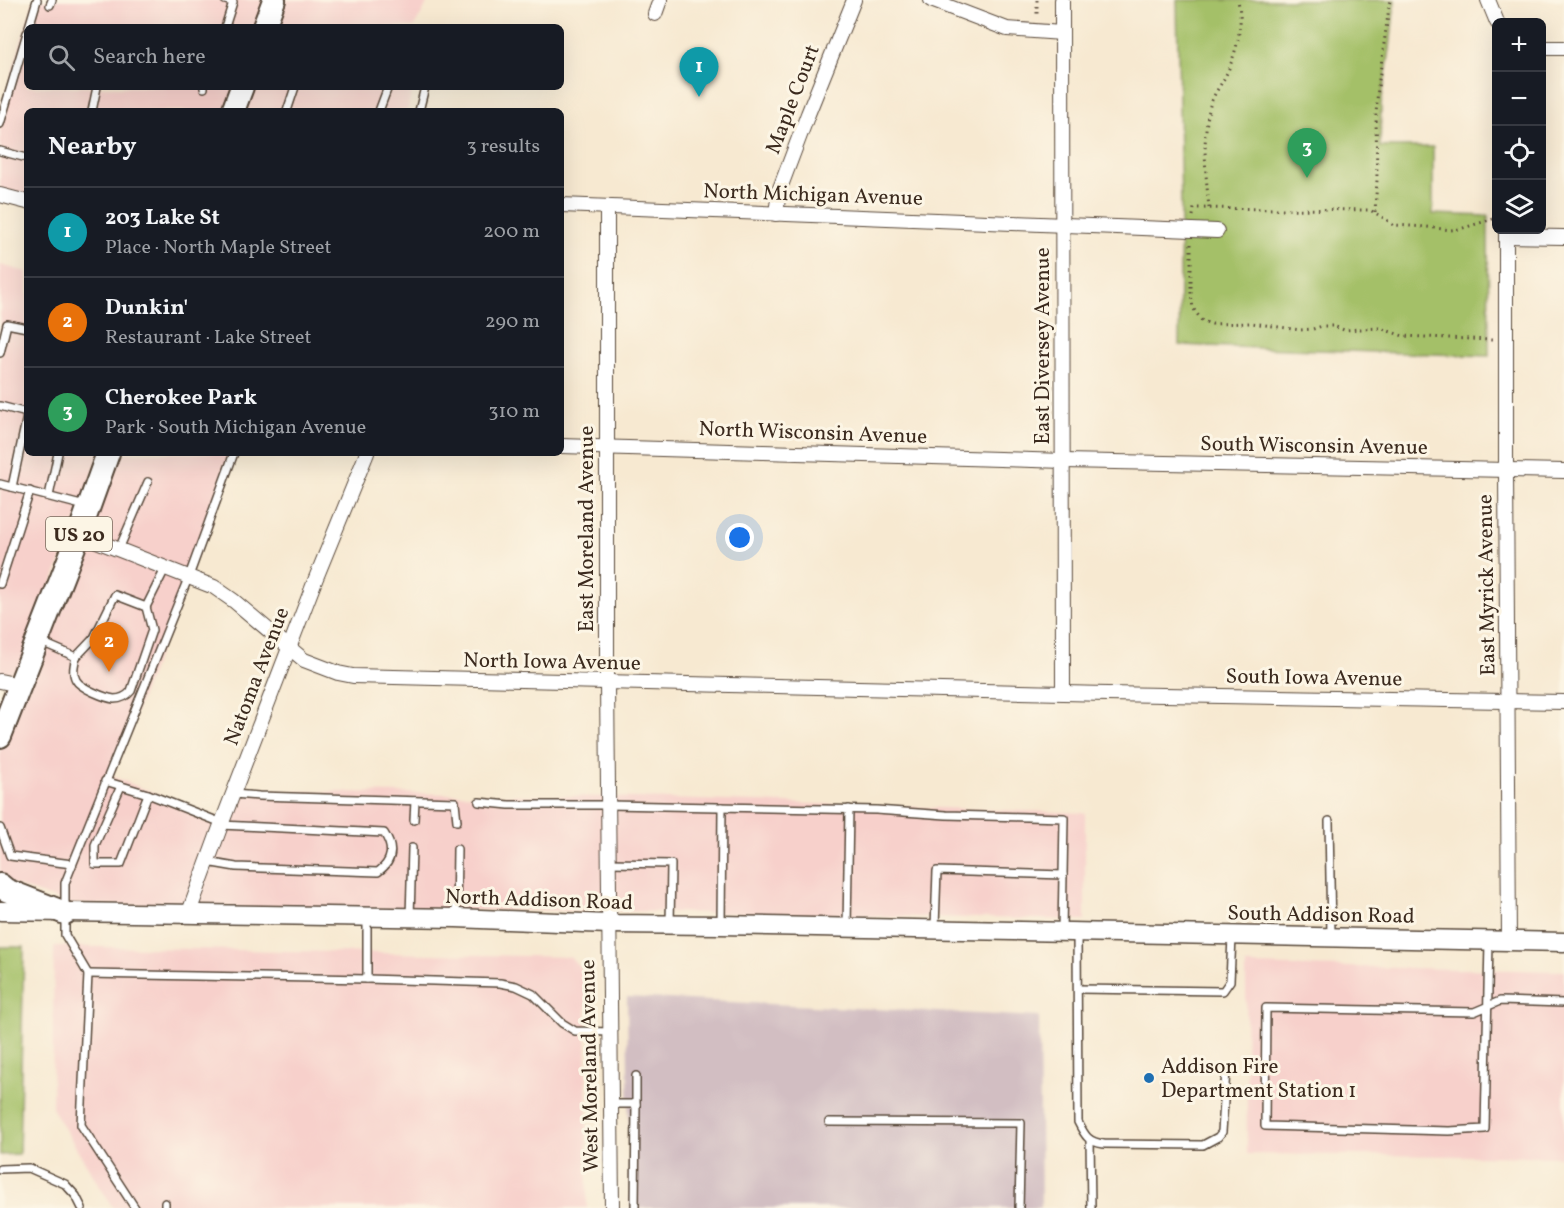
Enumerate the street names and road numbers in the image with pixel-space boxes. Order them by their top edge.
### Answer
street label: Maple Court [759,41,828,158]
street label: North Michigan Avenue [703,177,923,214]
street label: East Diversey Avenue [1029,247,1058,445]
street label: North Wisconsin Avenue [698,415,928,452]
street label: East Moreland Avenue [573,426,602,632]
street label: South Wisconsin Avenue [1200,430,1428,463]
street label: East Myrick Avenue [1471,494,1504,676]
road number: US 20 [46,517,112,551]
street label: Natoma Avenue [218,603,297,750]
street label: North Iowa Avenue [463,646,641,679]
street label: South Iowa Avenue [1225,662,1403,695]
street label: North Addison Road [444,883,634,918]
street label: South Addison Road [1227,899,1415,932]
street label: West Moreland Avenue [574,959,607,1173]

